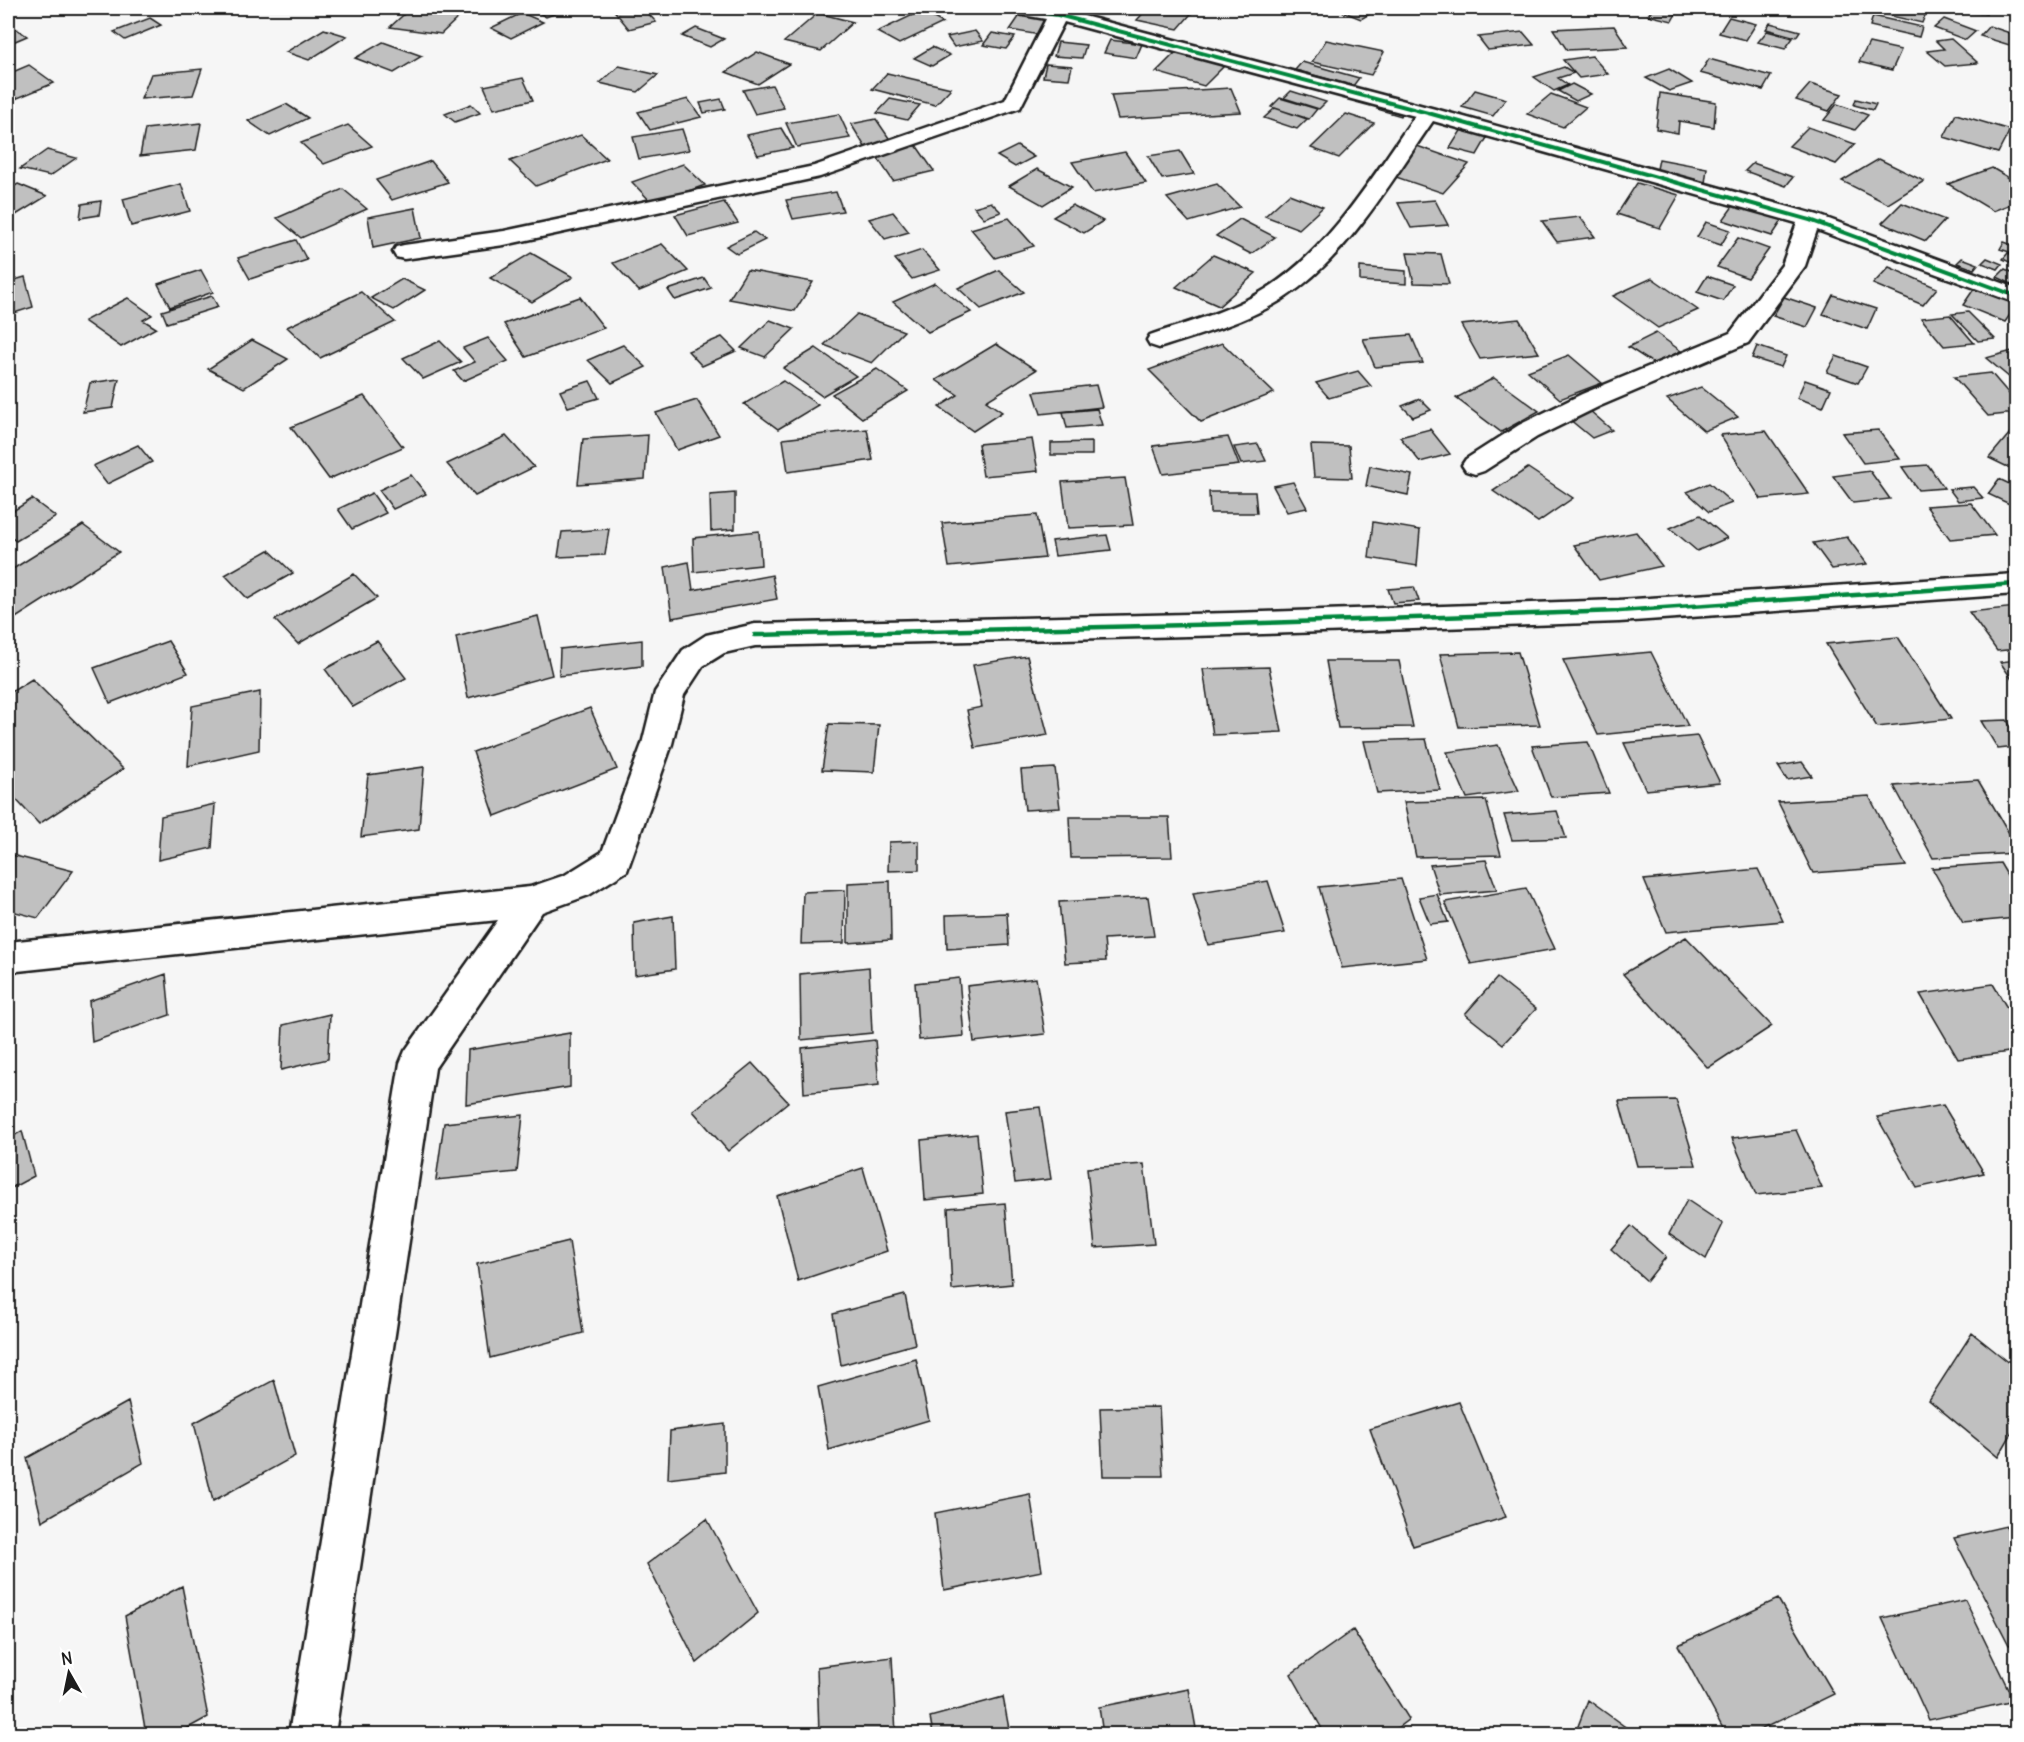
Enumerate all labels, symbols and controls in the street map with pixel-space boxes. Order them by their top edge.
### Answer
north arrow [39,1643,99,1703]
text: N [60,1647,74,1669]

